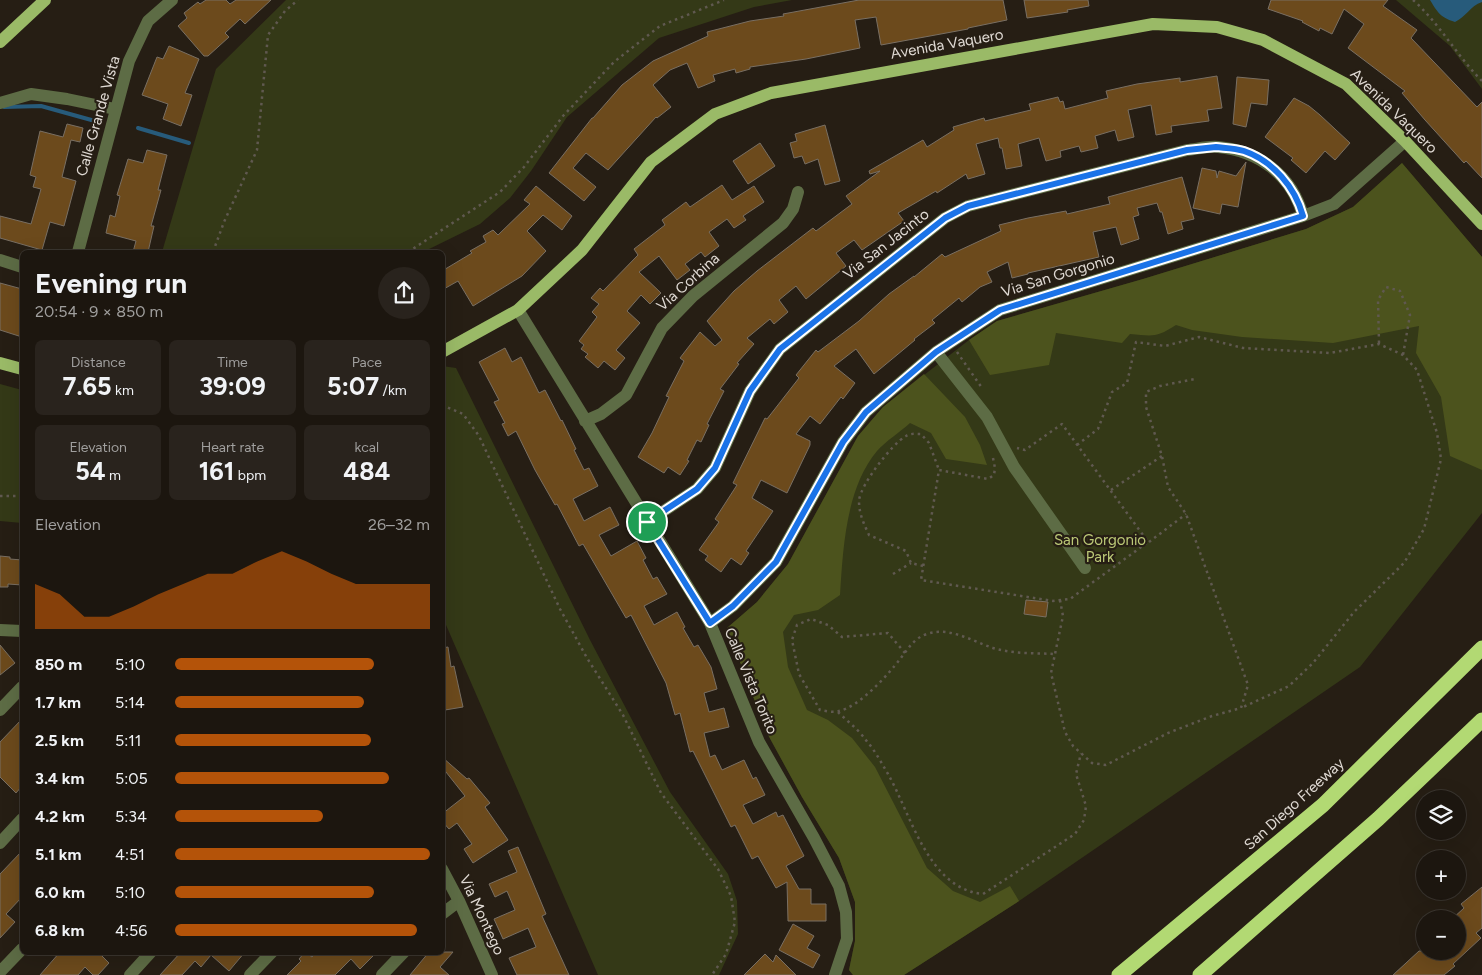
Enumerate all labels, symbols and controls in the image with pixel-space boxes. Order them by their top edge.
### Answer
street label: Avenida Vaquero [889,25,1005,63]
street label: Calle Grande Vista [72,54,124,178]
street label: Avenida Vaquero [1347,65,1442,157]
street label: Via San Jacinto [840,205,933,283]
street label: Via Corbina [653,249,723,315]
street label: Via San Gorgonio [999,249,1117,301]
text: Evening run [35,266,187,300]
button: share [378,267,430,319]
text: 20:54 · 9 × 850 m [35,302,163,321]
text: Distance [71,354,126,371]
text: Time [217,354,248,371]
text: Pace [352,354,382,371]
text: 7.65 [63,371,112,401]
text: 39:09 [199,371,266,401]
text: 5:07 [327,371,379,401]
text: km [112,382,134,399]
text: /km [379,382,407,399]
text: Elevation [69,439,127,456]
text: Heart rate [201,439,264,456]
text: kcal [355,439,379,456]
text: 54 [75,456,106,486]
text: 161 [199,456,234,486]
text: 484 [343,456,390,486]
text: m [106,467,121,484]
text: bpm [234,467,266,484]
pin [626,501,668,543]
icon: arrive [633,508,661,536]
text: Elevation [35,515,101,534]
text: 26–32 m [368,515,430,534]
park label: San Gorgonio Park [1054,531,1146,566]
street label: Calle Vista Torito [720,625,782,737]
text: 850 m [35,655,82,674]
text: 5:10 [115,655,145,674]
text: 1.7 km [35,693,81,712]
text: 5:14 [115,693,145,712]
text: 2.5 km [35,731,84,750]
text: 5:11 [115,731,141,750]
street label: San Diego Freeway [1240,754,1348,854]
text: 3.4 km [35,769,84,788]
text: 5:05 [115,769,148,788]
map controls [1416,790,1466,960]
button: layers [1416,790,1466,840]
text: 4.2 km [35,807,85,826]
text: 5:34 [115,807,147,826]
text: 5.1 km [35,845,81,864]
text: 4:51 [115,845,145,864]
button: + [1416,850,1466,900]
street label: Via Montego [456,872,509,958]
text: 6.0 km [35,883,85,902]
text: 5:10 [115,883,145,902]
button: − [1416,910,1466,960]
text: 6.8 km [35,921,84,940]
text: 4:56 [115,921,147,940]

